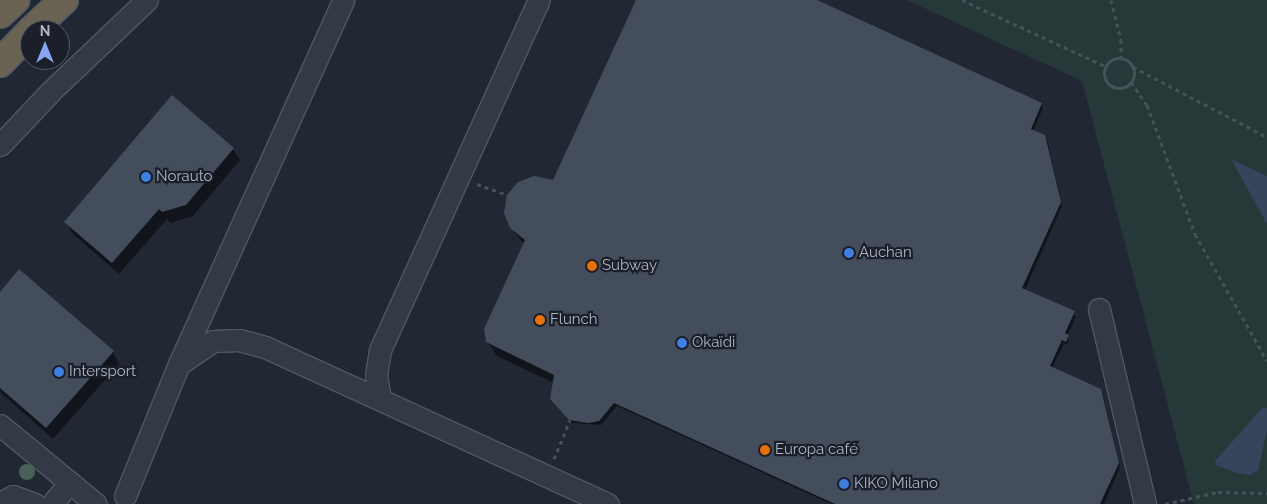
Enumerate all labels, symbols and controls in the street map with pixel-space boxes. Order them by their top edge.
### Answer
north arrow [20,20,70,70]
text: N [40,23,50,39]
place label: Norauto [156,168,213,186]
marker: Norauto [140,171,152,183]
place label: Auchan [859,244,912,262]
marker: Auchan [843,247,855,259]
place label: Subway [602,257,657,275]
marker: Subway [586,260,598,272]
place label: Flunch [550,311,598,329]
marker: Flunch [534,314,546,326]
place label: Okaïdi [692,334,735,352]
marker: Okaïdi [676,337,688,349]
place label: Intersport [69,363,136,381]
marker: Intersport [53,366,65,378]
place label: Europa café [775,441,858,459]
marker: Europa café [759,444,771,456]
place label: KIKO Milano [854,475,938,493]
marker: KIKO Milano [838,478,850,490]

